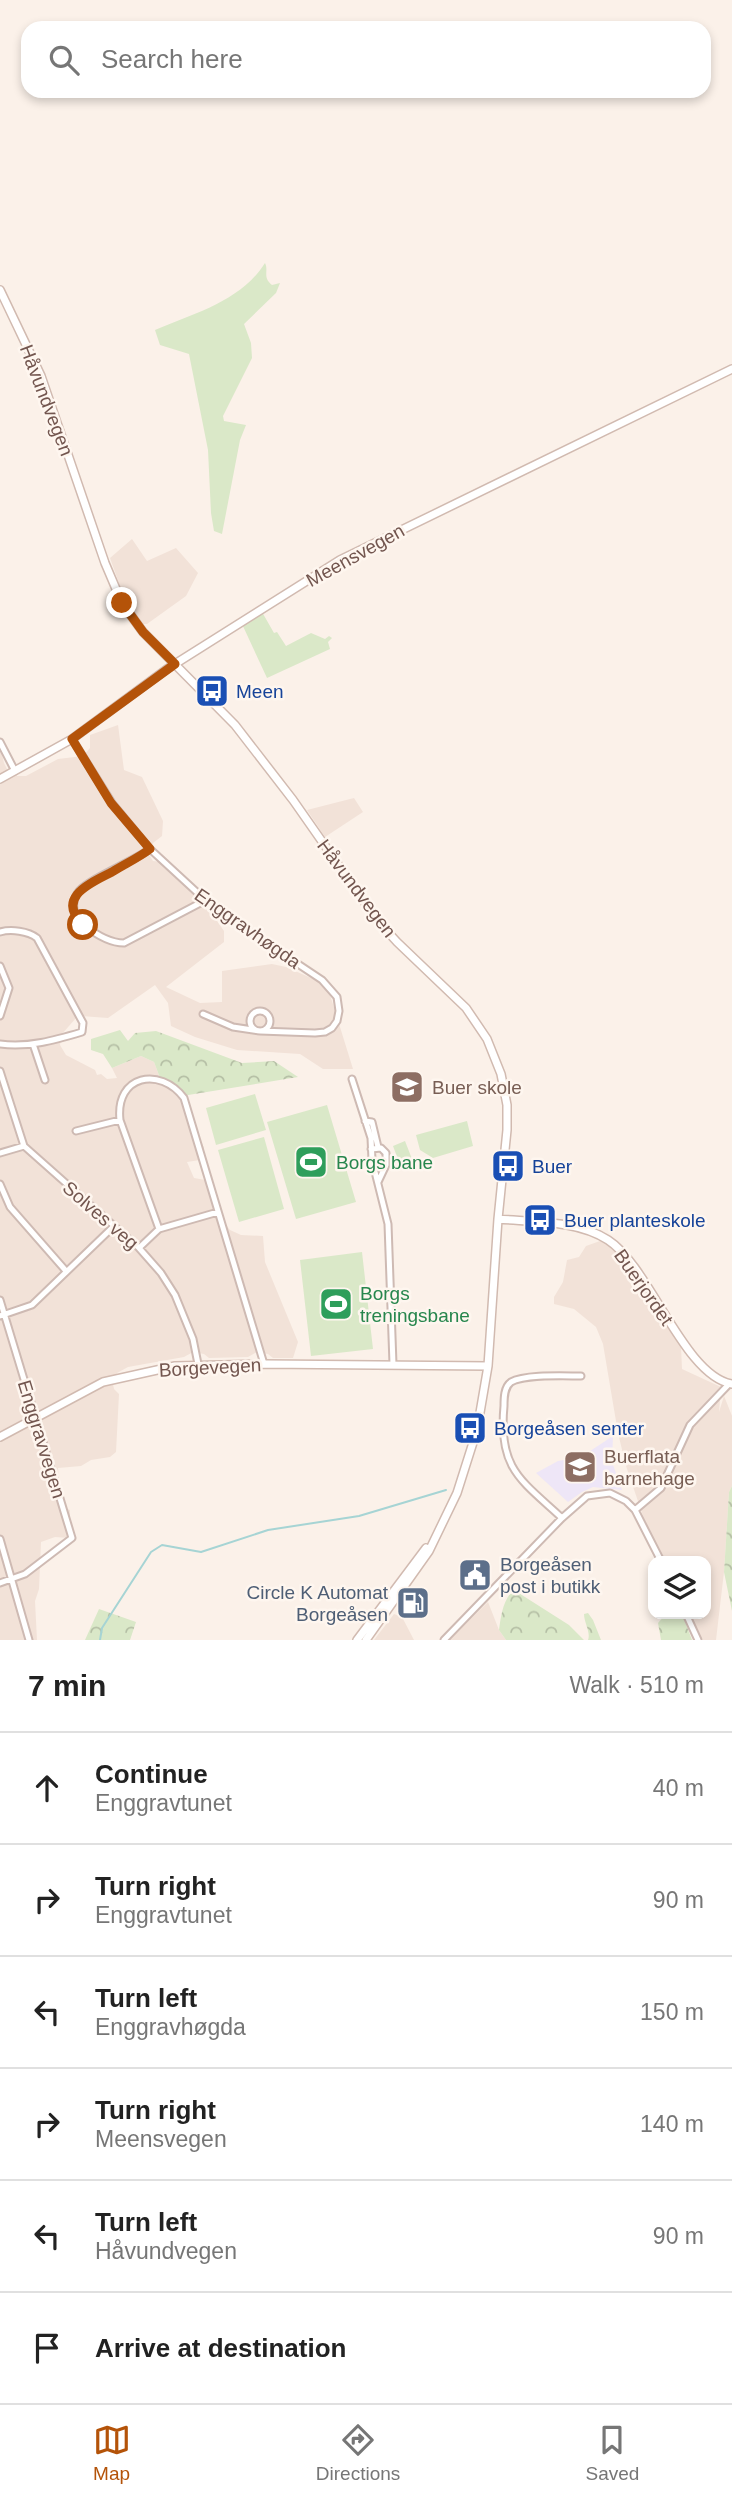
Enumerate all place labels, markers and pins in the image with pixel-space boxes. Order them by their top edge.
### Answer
bus stop icon: Meen [193,672,231,710]
place label: Meen [236,681,284,702]
school or university icon: Buer skole [388,1068,426,1106]
place label: Buer skole [432,1077,522,1098]
sports icon: Borgs bane [292,1143,330,1181]
bus stop icon: Buer [489,1147,527,1185]
place label: Borgs bane [336,1152,433,1173]
place label: Buer [532,1156,573,1177]
bus stop icon: Buer planteskole [521,1201,559,1239]
place label: Buer planteskole [564,1210,706,1231]
place label: Borgs treningsbane [360,1283,470,1326]
sports icon: Borgs treningsbane [317,1285,355,1323]
bus stop icon: Borgeåsen senter [451,1409,489,1447]
place label: Borgeåsen senter [494,1418,645,1439]
place label: Buerflata barnehage [604,1446,695,1489]
school or university icon: Buerflata barnehage [561,1448,599,1486]
place label: Borgeåsen post i butikk [500,1554,601,1597]
public building icon: Borgeåsen post i butikk [456,1556,494,1594]
place label: Circle K Automat Borgeåsen [247,1582,389,1625]
fuel station icon: Circle K Automat Borgeåsen [394,1584,432,1622]

